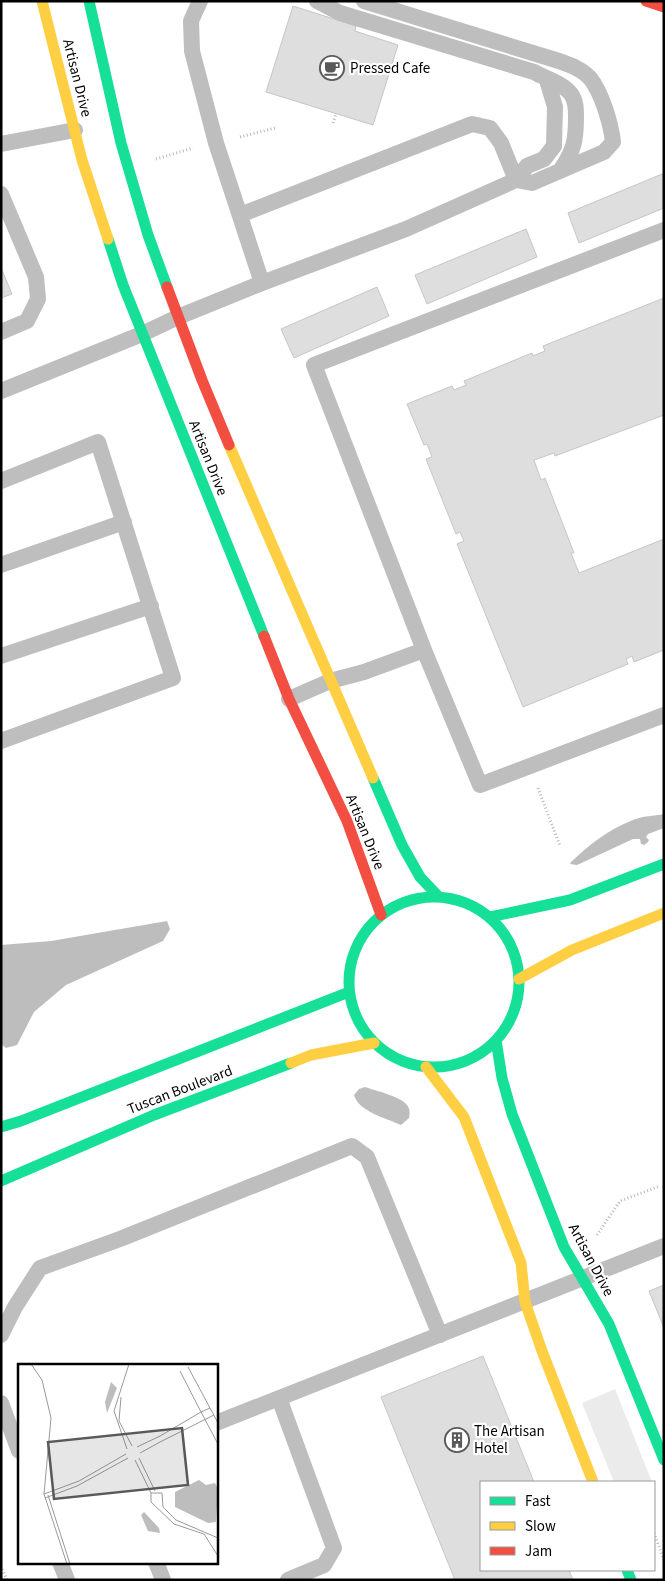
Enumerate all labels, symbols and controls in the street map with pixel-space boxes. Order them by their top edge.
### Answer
street label: Artisan Drive [57,37,97,119]
cafe icon: Pressed Cafe [319,55,345,81]
place label: Pressed Cafe [350,58,430,79]
street label: Artisan Drive [183,417,233,499]
street label: Artisan Drive [340,791,390,873]
street label: Tuscan Boulevard [124,1060,236,1120]
street label: Artisan Drive [563,1220,619,1300]
inset map [18,1364,218,1564]
place label: The Artisan Hotel [474,1421,545,1459]
building icon: The Artisan Hotel [444,1427,470,1453]
legend [480,1481,655,1571]
text: Fast [525,1491,551,1512]
text: Slow [525,1516,556,1537]
text: Jam [525,1541,552,1562]

